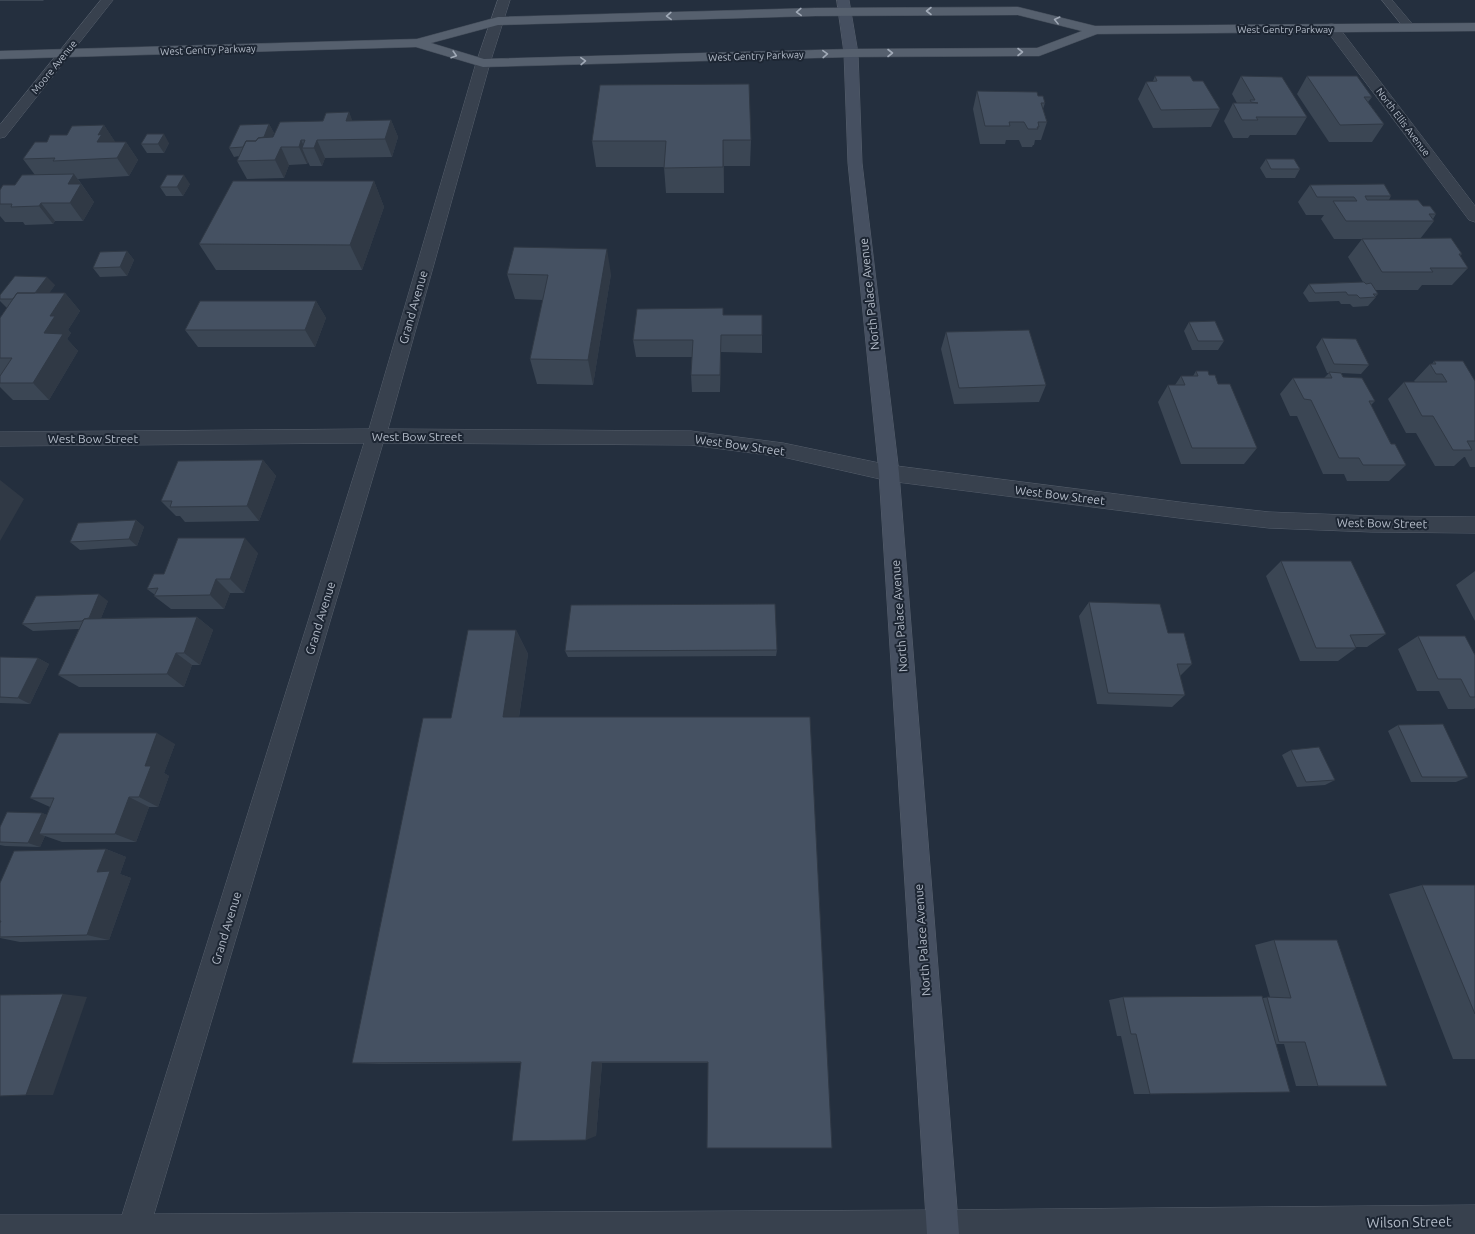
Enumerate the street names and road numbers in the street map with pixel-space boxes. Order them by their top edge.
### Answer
street label: West Gentry Parkway [1237,24,1333,35]
street label: Moore Avenue [29,38,79,96]
street label: West Gentry Parkway [160,43,256,57]
street label: West Gentry Parkway [708,49,804,63]
street label: North Ellis Avenue [1374,86,1432,158]
street label: North Palace Avenue [857,237,881,351]
street label: Grand Avenue [396,269,430,345]
street label: West Bow Street [372,430,462,443]
street label: West Bow Street [48,432,138,445]
street label: West Bow Street [694,432,786,458]
street label: West Bow Street [1014,483,1106,507]
street label: West Bow Street [1337,516,1428,530]
street label: North Palace Avenue [889,559,909,673]
street label: Grand Avenue [303,580,337,656]
street label: North Palace Avenue [912,883,932,997]
street label: Grand Avenue [209,890,243,966]
street label: Wilson Street [1366,1213,1452,1231]

